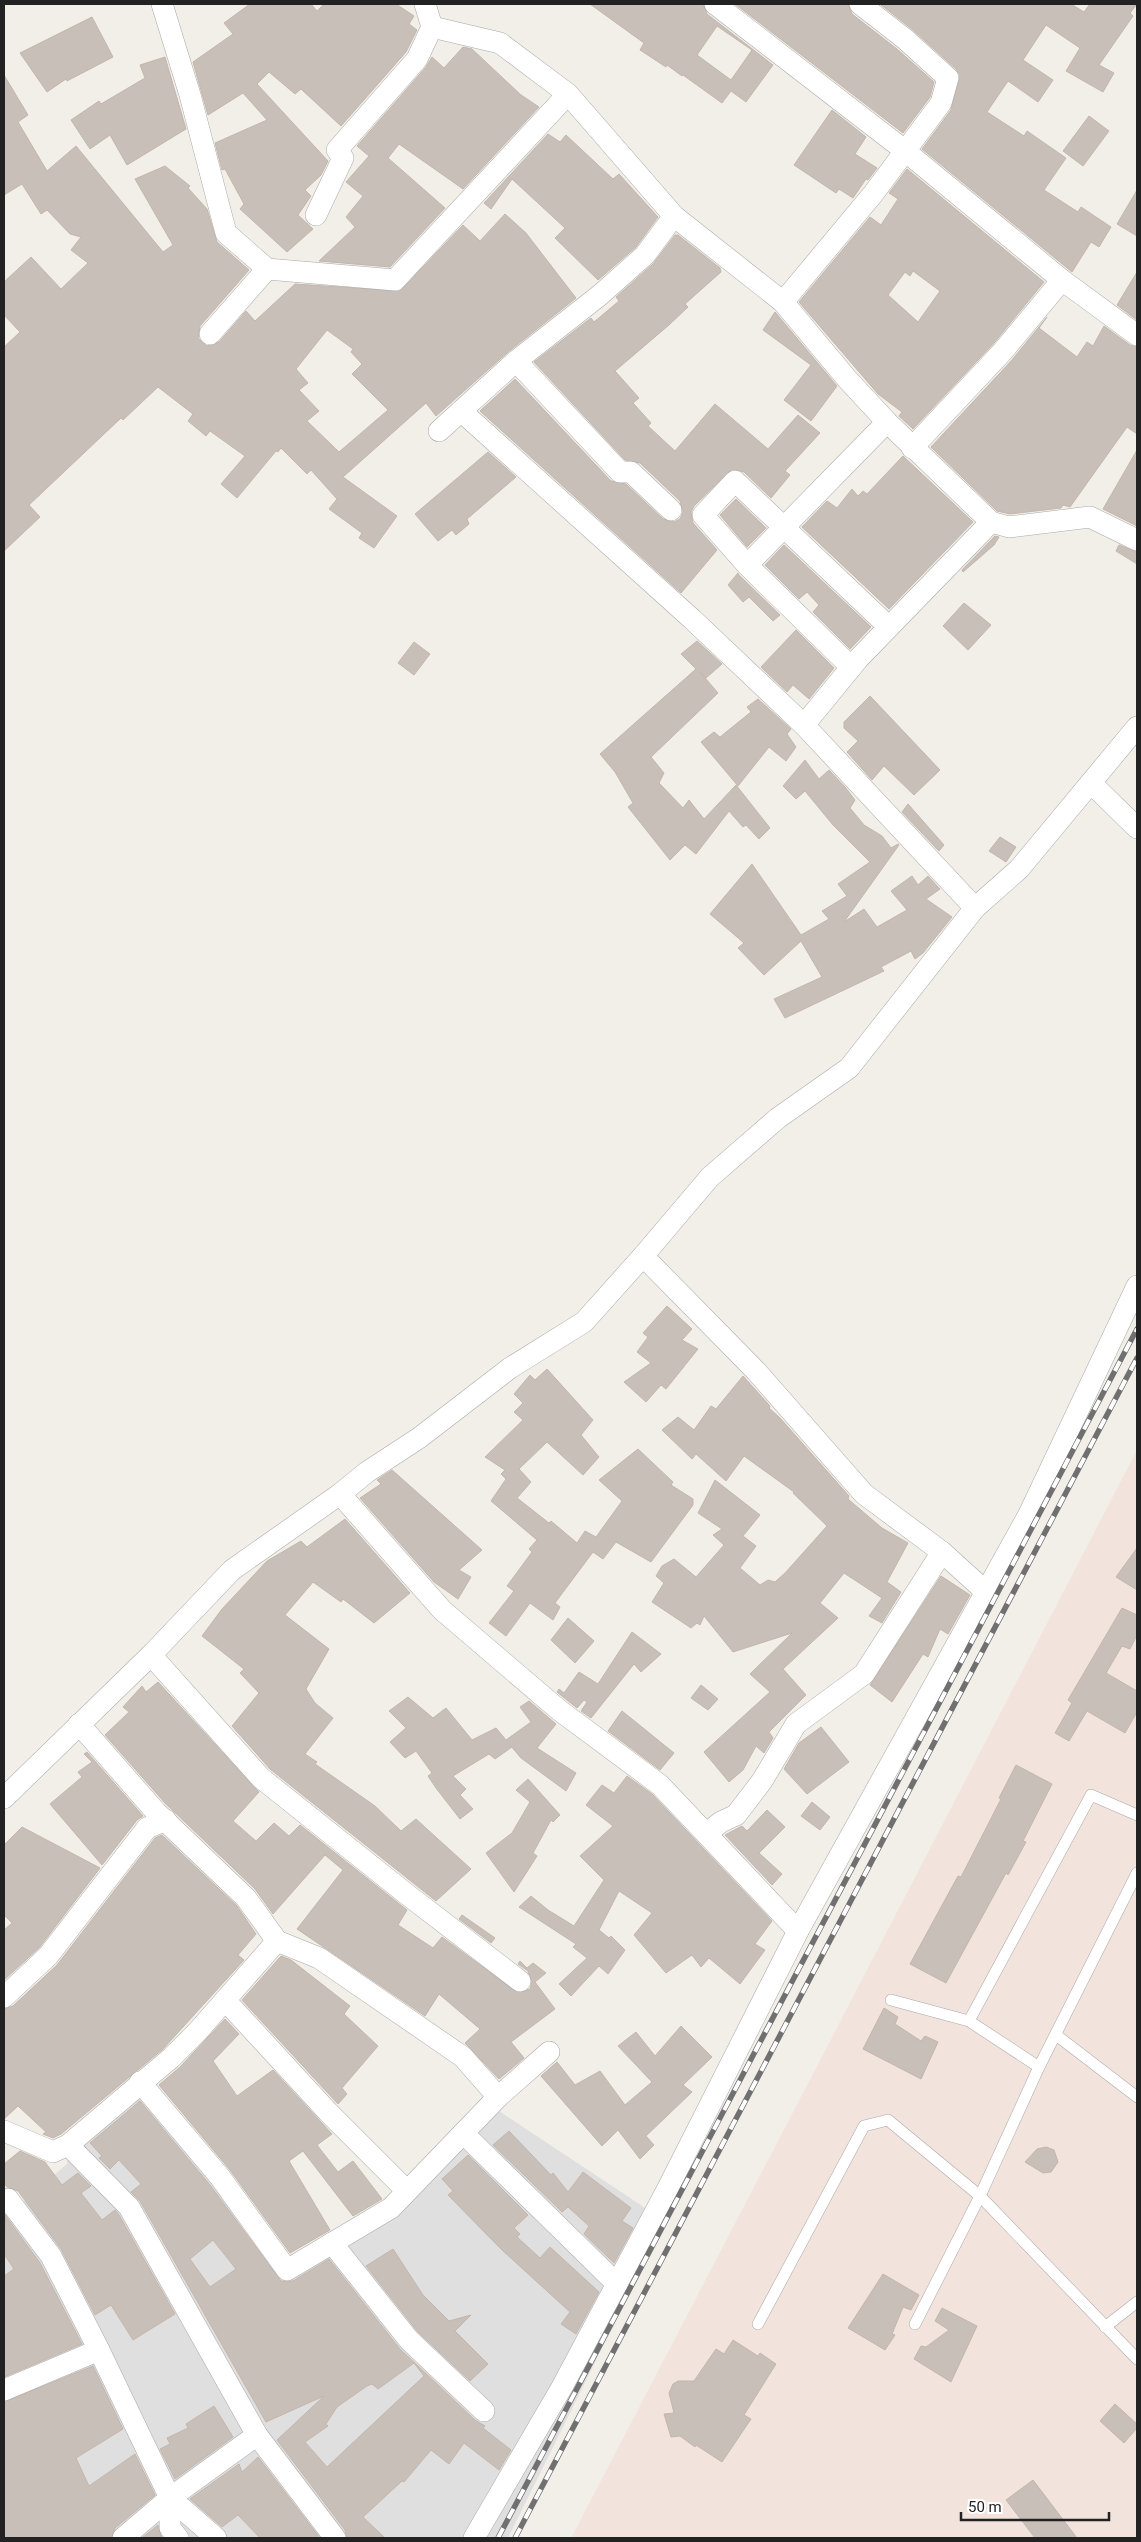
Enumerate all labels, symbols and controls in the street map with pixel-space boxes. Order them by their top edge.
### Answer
scale bar [961,2490,1108,2522]
text: 50 m [968,2498,1002,2516]

